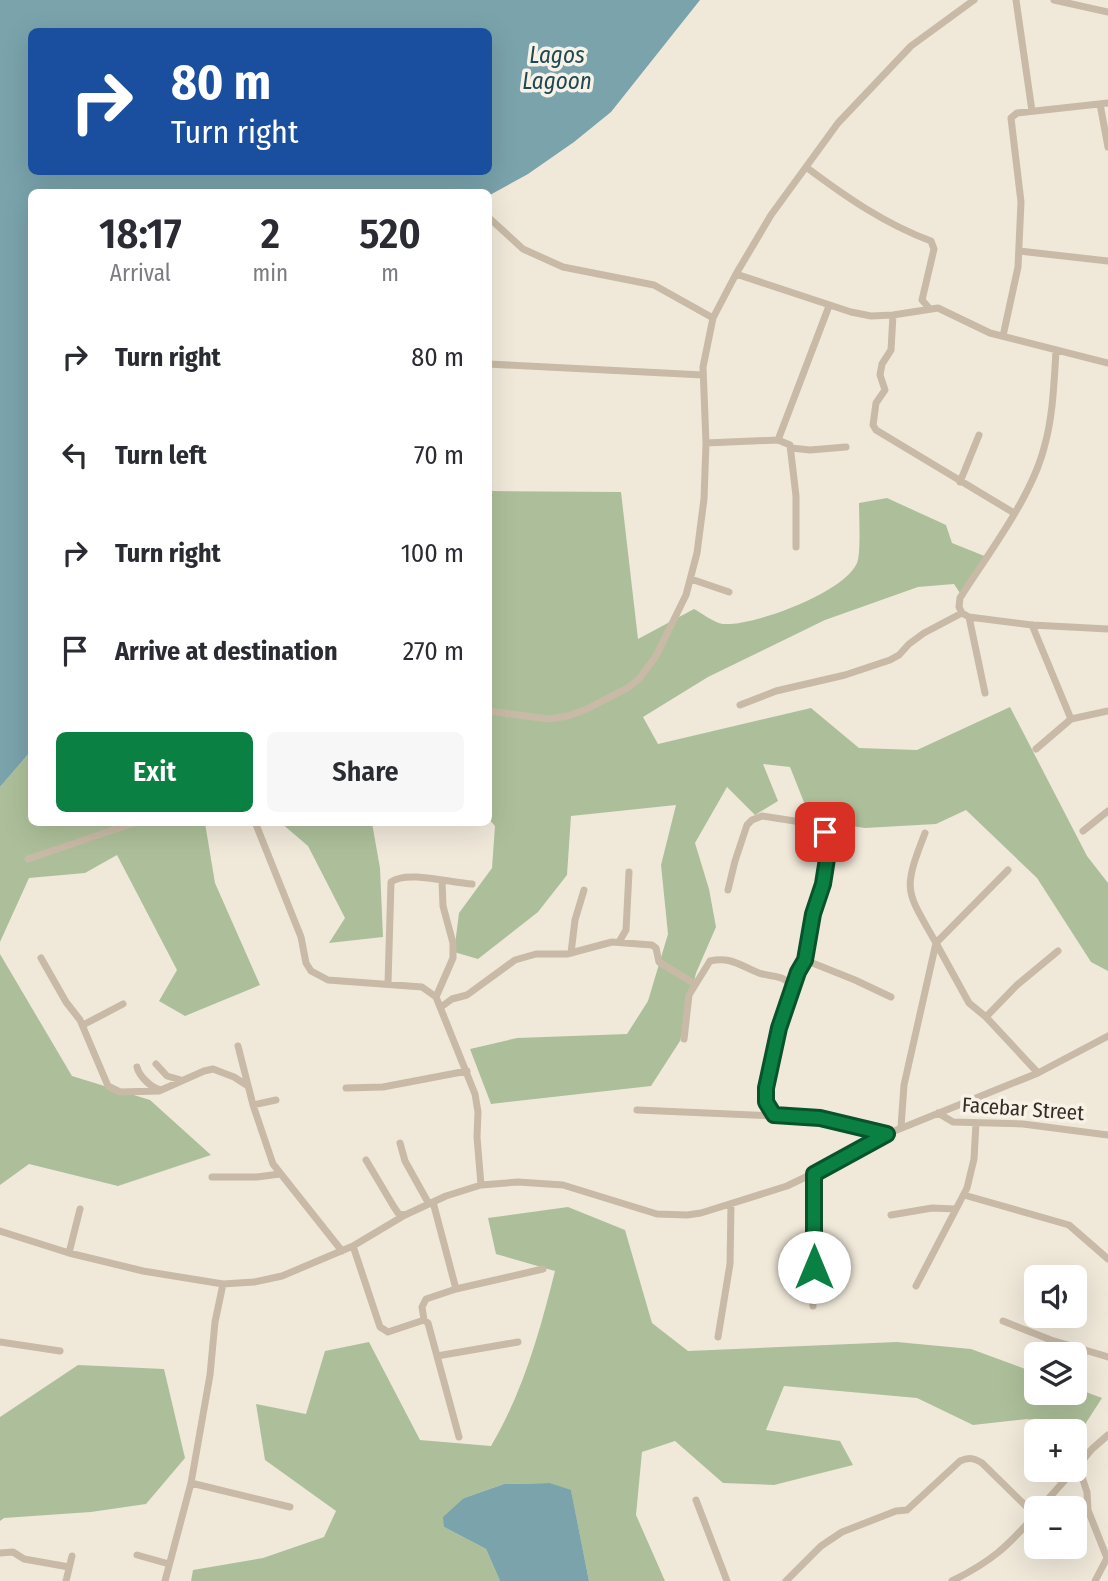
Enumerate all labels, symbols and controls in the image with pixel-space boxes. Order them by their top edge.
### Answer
water label: Lagos Lagoon [522,41,592,95]
text: 80 m [171,53,271,112]
icon: right [56,56,147,147]
text: Turn right [171,113,298,151]
text: 18:17 [99,209,182,259]
text: 2 [261,209,280,259]
text: 520 [359,209,421,259]
text: Arrival [110,259,171,287]
text: min [253,259,288,287]
text: m [381,259,399,287]
icon: right [56,338,94,376]
text: Turn right [115,342,221,373]
text: 80 m [411,342,464,373]
icon: left [56,436,94,474]
text: Turn left [115,440,207,471]
text: 70 m [414,440,464,471]
icon: right [56,534,94,572]
text: Turn right [115,538,221,569]
text: 100 m [401,538,464,569]
icon: arrive [56,632,94,670]
text: Arrive at destination [115,636,338,667]
text: 270 m [403,636,464,667]
button: Exit [56,732,253,812]
button: Share [267,732,464,812]
pin [795,802,855,862]
icon: arrive [806,813,844,851]
street label: Facebar Street [961,1092,1085,1126]
position arrow [777,1230,851,1304]
map controls [1024,1265,1087,1559]
button: sound [1024,1265,1087,1328]
button: layers [1024,1342,1087,1405]
button: + [1024,1419,1087,1482]
button: − [1024,1496,1087,1559]

